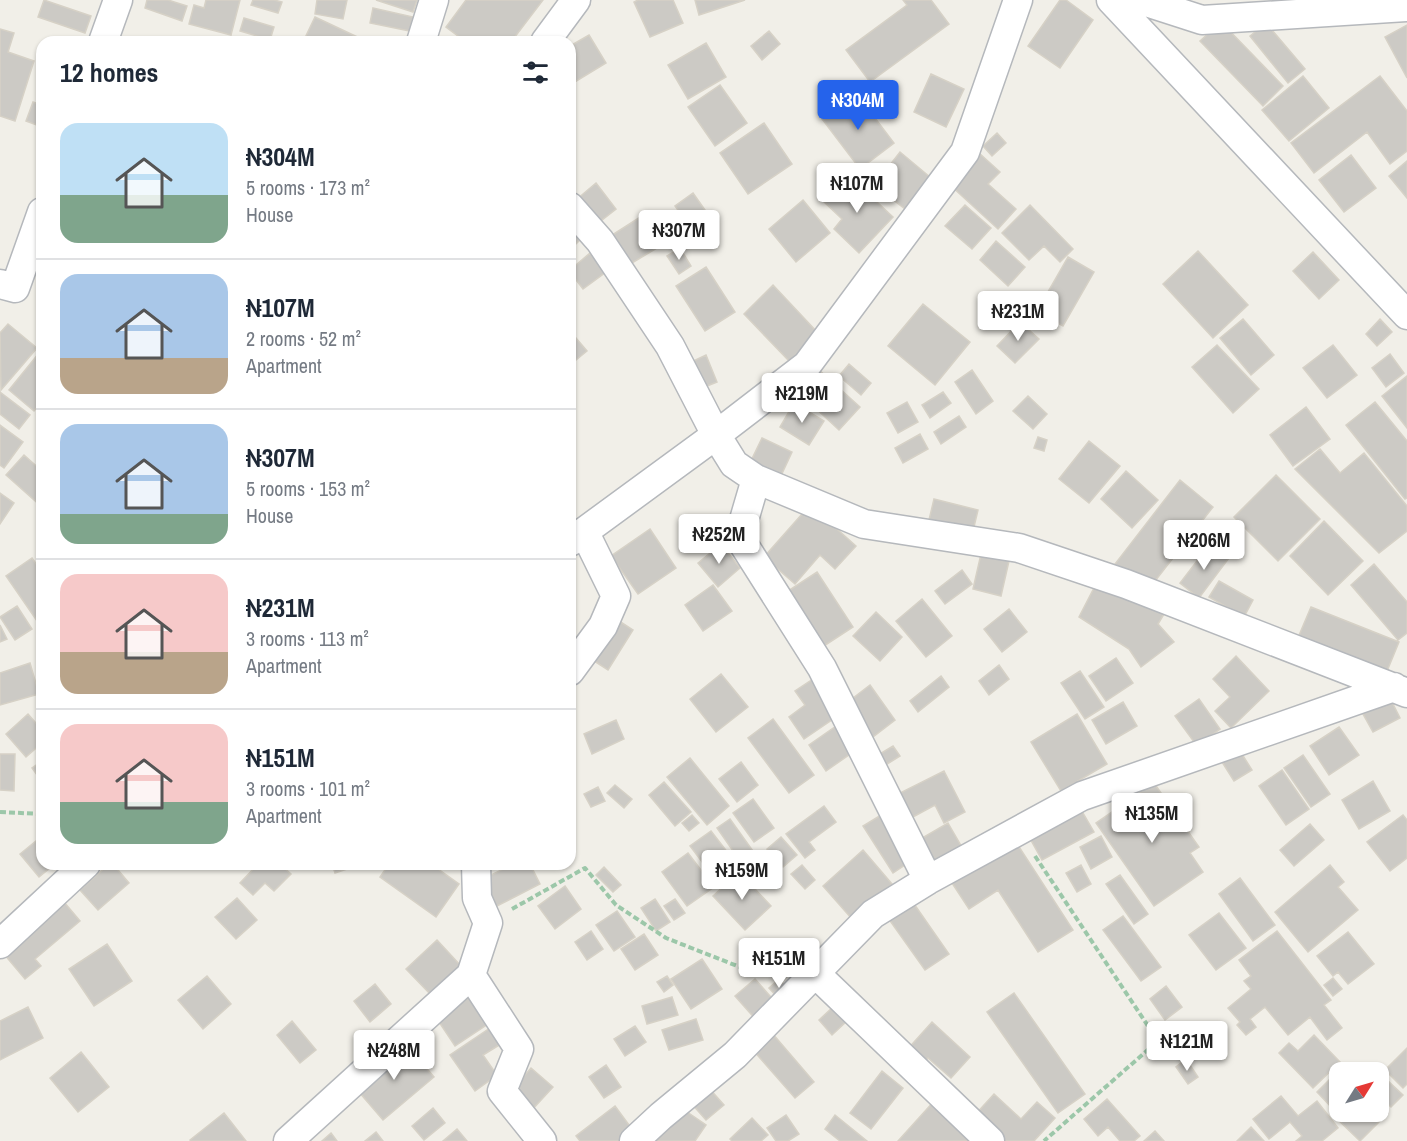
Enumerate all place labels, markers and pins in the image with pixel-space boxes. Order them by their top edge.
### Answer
pin: ₦304M [816,80,900,131]
pin: ₦107M [815,163,899,214]
pin: ₦307M [637,210,721,261]
pin: ₦231M [976,291,1060,342]
pin: ₦219M [760,373,844,424]
pin: ₦252M [677,514,761,565]
pin: ₦206M [1162,520,1246,571]
pin: ₦135M [1110,793,1194,844]
pin: ₦159M [700,850,784,901]
pin: ₦151M [737,938,821,989]
pin: ₦121M [1145,1021,1229,1072]
pin: ₦248M [352,1030,436,1081]

